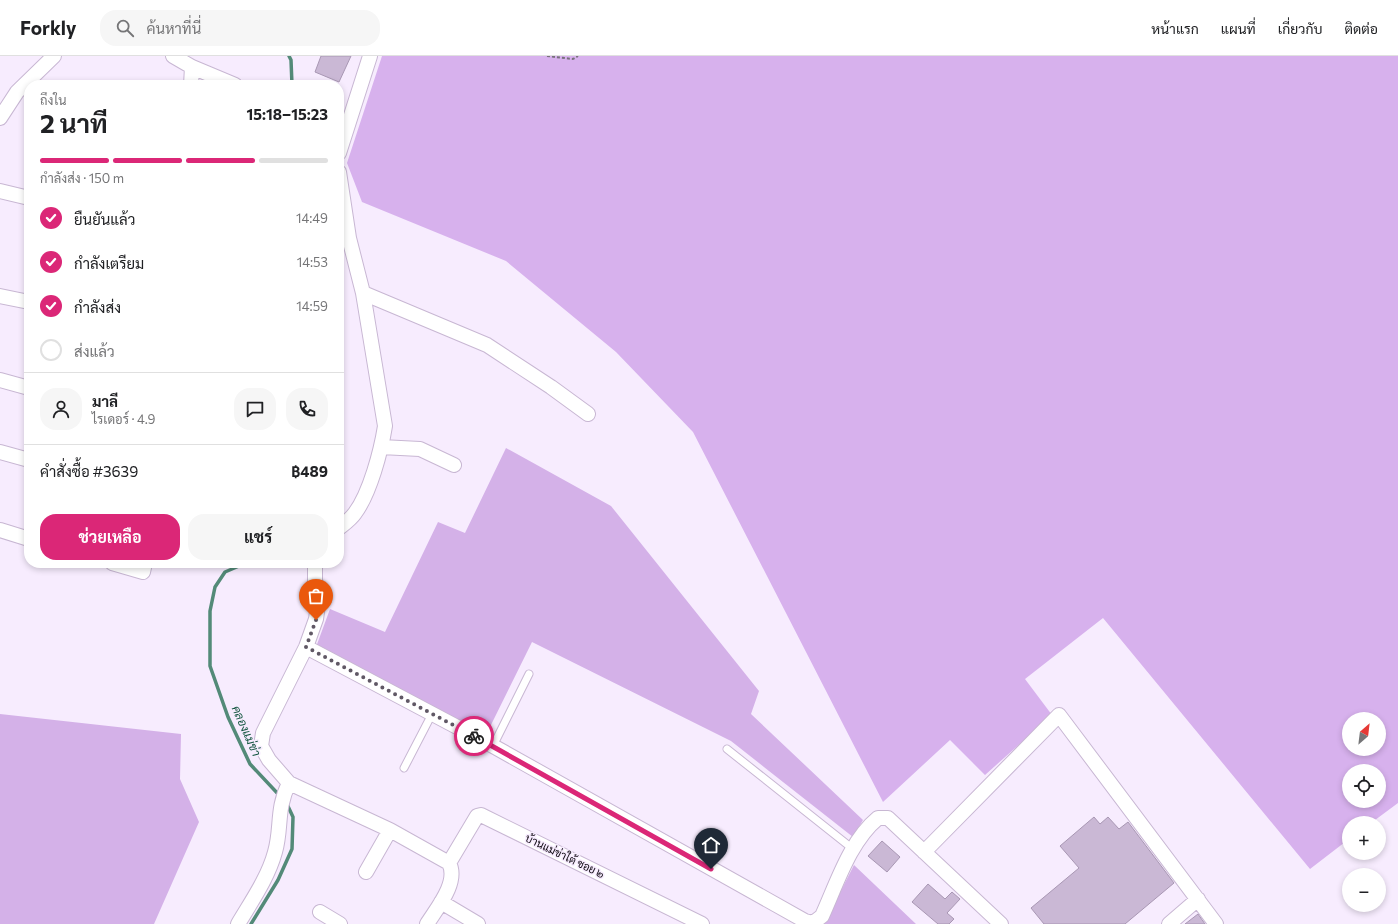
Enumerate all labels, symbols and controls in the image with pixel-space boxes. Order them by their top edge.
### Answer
search box [100,10,380,46]
text: Forkly [20,16,76,39]
icon: search [114,17,136,39]
text: ค้นหาที่นี่ [146,19,201,37]
text: หน้าแรก [1151,20,1199,37]
text: แผนที่ [1221,20,1256,37]
text: เกี่ยวกับ [1278,20,1322,37]
text: ติดต่อ [1344,20,1378,37]
text: ถึงใน [40,92,67,108]
text: 15:18–15:23 [246,105,328,123]
text: 2 นาที [40,107,108,138]
text: กำลังส่ง · 150 m [40,170,124,186]
icon: check [40,207,62,229]
text: ยืนยันแล้ว [74,210,135,228]
text: 14:49 [296,210,328,226]
icon: check [40,251,62,273]
text: กำลังเตรียม [74,254,144,272]
text: 14:53 [297,254,328,270]
icon: check [40,295,62,317]
text: กำลังส่ง [74,298,121,316]
text: 14:59 [296,298,328,314]
text: ส่งแล้ว [74,342,115,360]
button: person [40,388,82,430]
button: chat [234,388,276,430]
button: phone [286,388,328,430]
text: มาลี [92,392,118,410]
text: ไรเดอร์ · 4.9 [92,411,156,427]
text: คำสั่งซื้อ #3639 [40,462,138,480]
text: ฿489 [291,462,328,480]
button: ช่วยเหลือ [40,514,180,560]
button: แชร์ [188,514,328,560]
pin [299,579,333,620]
icon: bag [305,585,327,607]
water label: คลองแม่ข่า [230,703,264,758]
north arrow [1342,712,1386,756]
map controls [1342,712,1386,912]
courier [454,716,494,756]
icon: bike [463,725,485,747]
button: locate [1342,764,1386,808]
button: + [1342,816,1386,860]
pin [694,828,728,869]
street label: บ้านแม่ข่าใต้ ซอย ๒ [523,830,607,880]
icon: home [700,834,722,856]
button: − [1342,868,1386,912]

